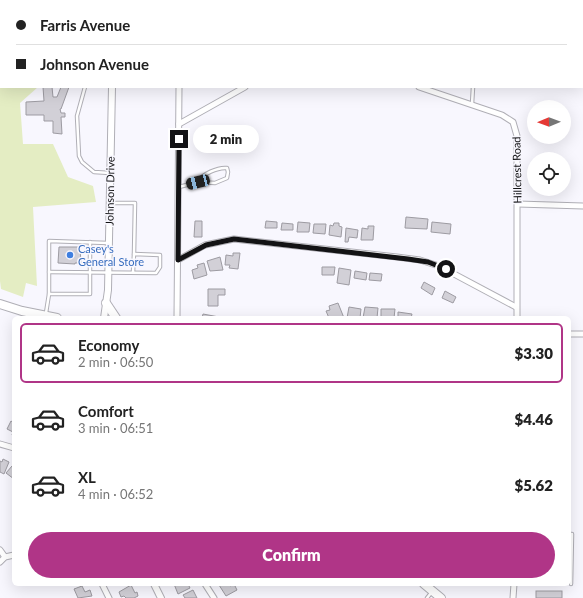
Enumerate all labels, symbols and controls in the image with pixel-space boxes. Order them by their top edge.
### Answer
text: Farris Avenue [40,16,130,34]
text: Johnson Avenue [40,55,149,73]
north arrow [527,100,571,144]
map controls [527,100,571,196]
callout: 2 min [193,125,259,153]
route end [170,130,188,148]
text: 2 min [210,131,242,147]
street label: Hillcrest Road [509,136,524,204]
button: locate [527,152,571,196]
street label: Johnson Drive [102,156,117,226]
car [185,173,211,191]
place label: Casey's General Store [78,242,144,268]
marker: Casey's General Store [65,250,75,260]
route start [437,260,455,278]
icon: car [30,335,66,371]
text: Economy [78,336,139,354]
text: $3.30 [515,344,553,362]
text: 2 min · 06:50 [78,354,153,370]
icon: car [30,401,66,437]
text: Comfort [78,402,134,420]
text: $4.46 [515,410,553,428]
text: 3 min · 06:51 [78,420,153,436]
icon: car [30,467,66,503]
text: XL [78,468,96,486]
text: $5.62 [515,476,553,494]
text: 4 min · 06:52 [78,486,153,502]
button: Confirm [28,532,555,578]

